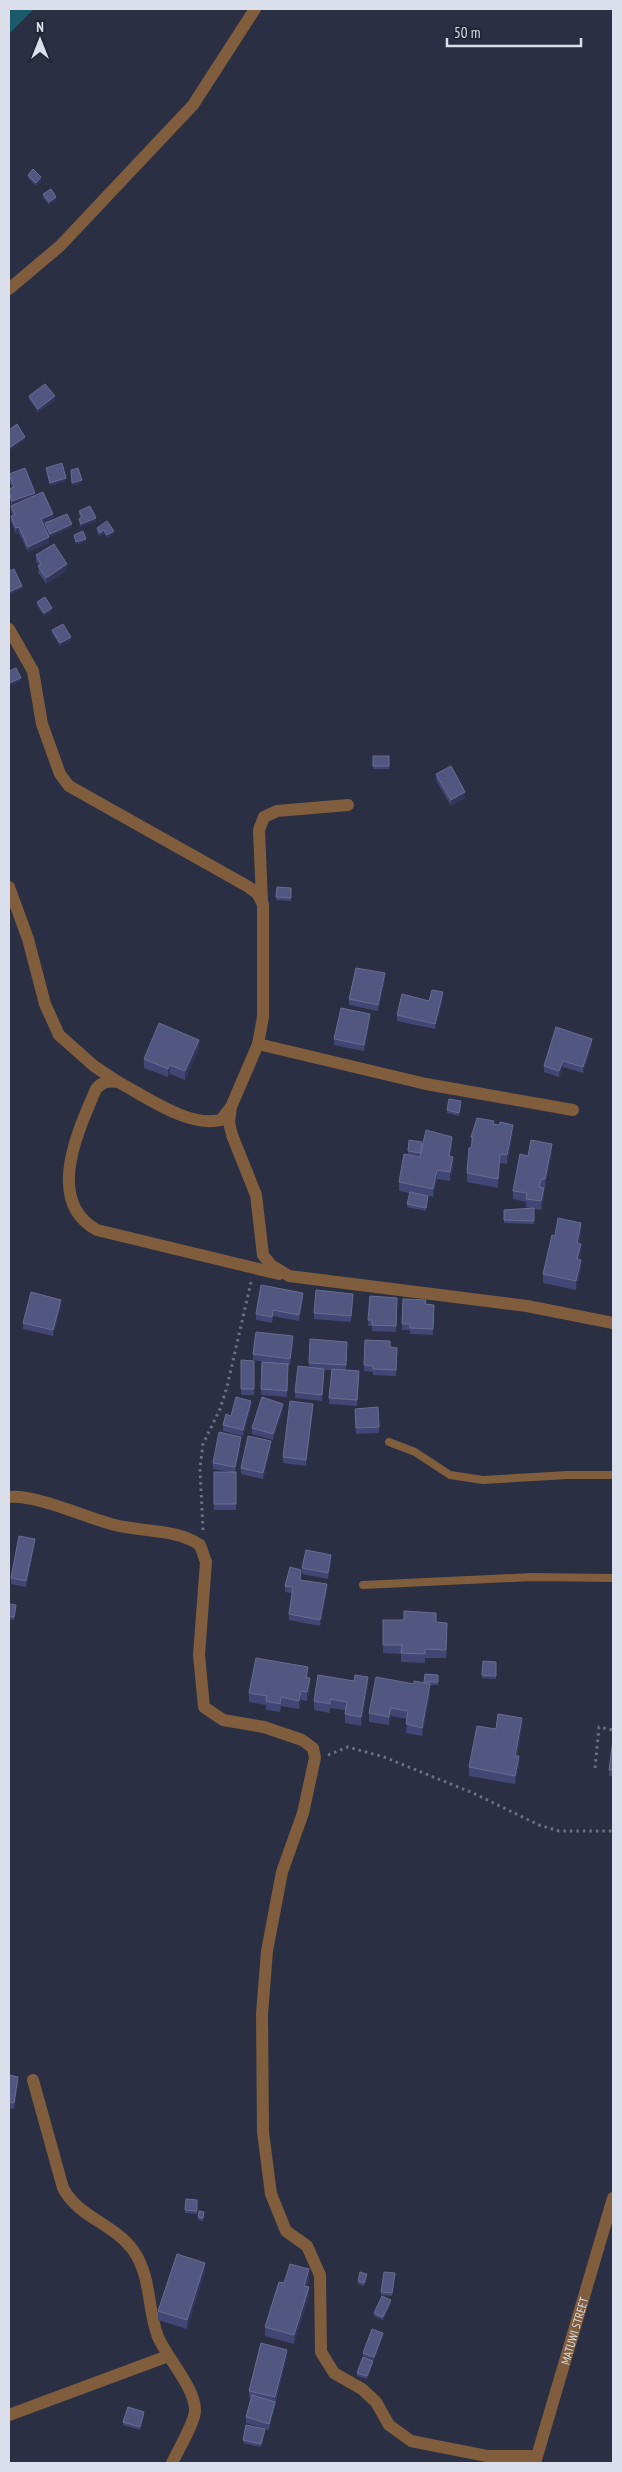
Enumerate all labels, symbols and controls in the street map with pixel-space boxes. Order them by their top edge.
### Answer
north arrow [15,15,65,65]
scale bar [447,15,581,47]
text: N [36,18,44,36]
text: 50 m [454,23,480,42]
street label: MATUWI STREET [557,2294,591,2366]

